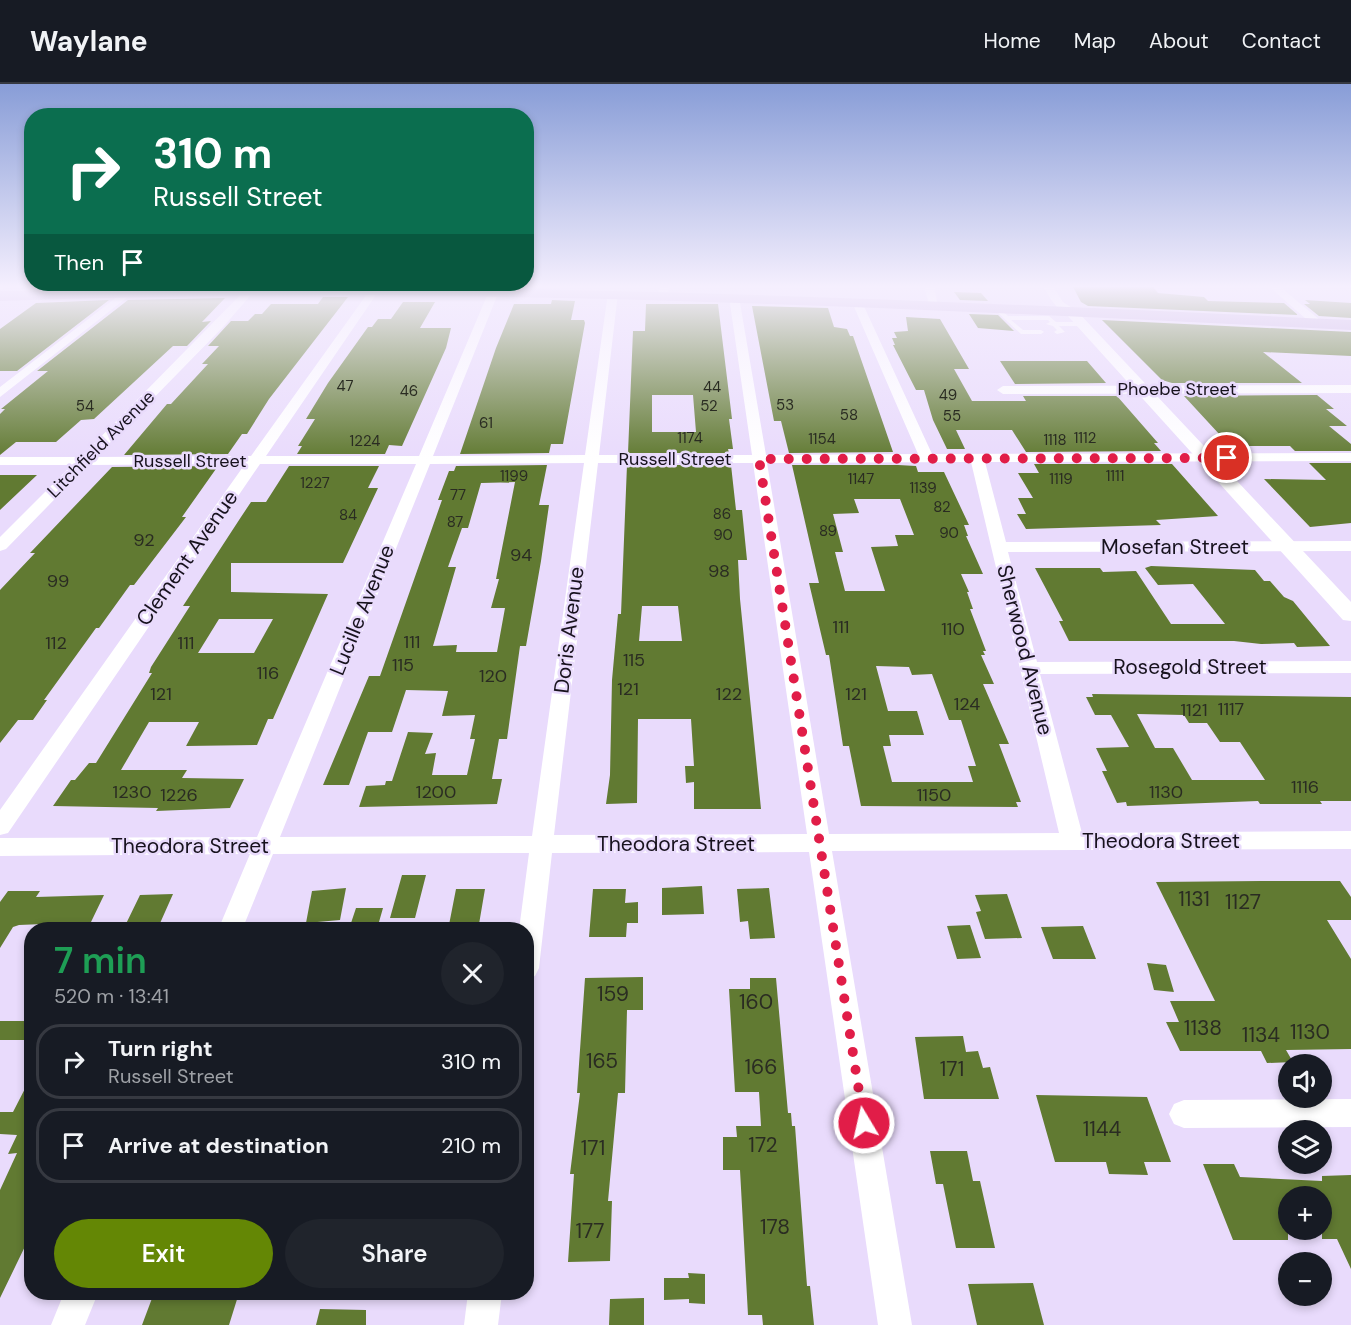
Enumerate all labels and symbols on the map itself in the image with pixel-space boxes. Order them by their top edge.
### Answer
house number: 47 [336,376,354,396]
house number: 44 [703,377,721,397]
street label: Phoebe Street [1118,377,1236,401]
house number: 46 [400,381,418,401]
street label: Litchfield Avenue [42,385,160,503]
house number: 49 [939,385,957,405]
house number: 53 [776,395,794,415]
house number: 54 [76,396,94,416]
house number: 52 [700,396,718,416]
house number: 58 [840,405,858,425]
house number: 55 [943,406,961,426]
house number: 61 [479,413,493,433]
house number: 1174 [677,428,703,448]
house number: 1112 [1074,428,1096,448]
house number: 1154 [808,429,836,449]
house number: 1118 [1043,430,1067,450]
house number: 1224 [350,431,380,451]
pin [1201,432,1252,483]
street label: Russell Street [618,447,732,471]
street label: Russell Street [133,449,247,473]
house number: 1199 [500,466,528,486]
house number: 1111 [1106,466,1124,486]
house number: 1147 [848,469,874,489]
house number: 1119 [1049,469,1073,489]
house number: 1227 [300,473,330,493]
house number: 1139 [909,478,937,498]
street label: Clement Avenue [130,485,244,631]
house number: 77 [450,485,466,505]
house number: 82 [933,497,951,517]
house number: 86 [713,504,731,524]
house number: 84 [339,505,357,525]
house number: 87 [447,512,463,532]
house number: 89 [819,521,837,541]
house number: 90 [939,523,959,543]
house number: 90 [713,525,733,545]
house number: 92 [133,528,155,552]
street label: Mosefan Street [1101,533,1249,561]
street label: Lucille Avenue [323,541,401,679]
house number: 94 [510,543,532,567]
house number: 98 [708,559,730,583]
street label: Sherwood Avenue [990,562,1060,738]
street label: Doris Avenue [547,565,591,695]
house number: 99 [47,569,69,593]
house number: 111 [833,615,849,639]
house number: 110 [941,617,965,641]
house number: 111 [404,630,420,654]
house number: 112 [45,631,67,655]
house number: 111 [178,631,194,655]
house number: 115 [623,648,645,672]
house number: 115 [392,653,414,677]
street label: Rosegold Street [1113,653,1267,681]
house number: 116 [257,661,279,685]
house number: 120 [479,664,507,688]
house number: 121 [617,677,639,701]
house number: 121 [150,682,172,706]
house number: 122 [716,682,742,706]
house number: 121 [845,682,867,706]
house number: 124 [954,692,980,716]
house number: 1117 [1218,697,1244,721]
house number: 1121 [1180,698,1208,722]
house number: 1116 [1291,775,1319,799]
house number: 1230 [113,780,151,804]
house number: 1200 [416,780,456,804]
house number: 1130 [1149,780,1183,804]
house number: 1226 [160,783,198,807]
house number: 1150 [917,783,951,807]
street label: Theodora Street [1082,827,1240,855]
street label: Theodora Street [597,830,755,858]
street label: Theodora Street [111,832,269,860]
house number: 1131 [1178,885,1210,913]
house number: 1127 [1225,888,1261,916]
house number: 159 [597,980,629,1008]
house number: 160 [739,988,773,1016]
house number: 1138 [1184,1014,1222,1042]
house number: 1130 [1290,1018,1330,1046]
house number: 1134 [1242,1021,1280,1049]
house number: 165 [586,1047,618,1075]
house number: 166 [745,1053,777,1081]
house number: 171 [940,1055,964,1083]
position arrow [832,1091,896,1155]
house number: 1144 [1083,1115,1122,1143]
house number: 172 [748,1131,778,1159]
house number: 171 [581,1134,605,1162]
house number: 178 [760,1213,790,1241]
house number: 177 [576,1217,604,1245]

